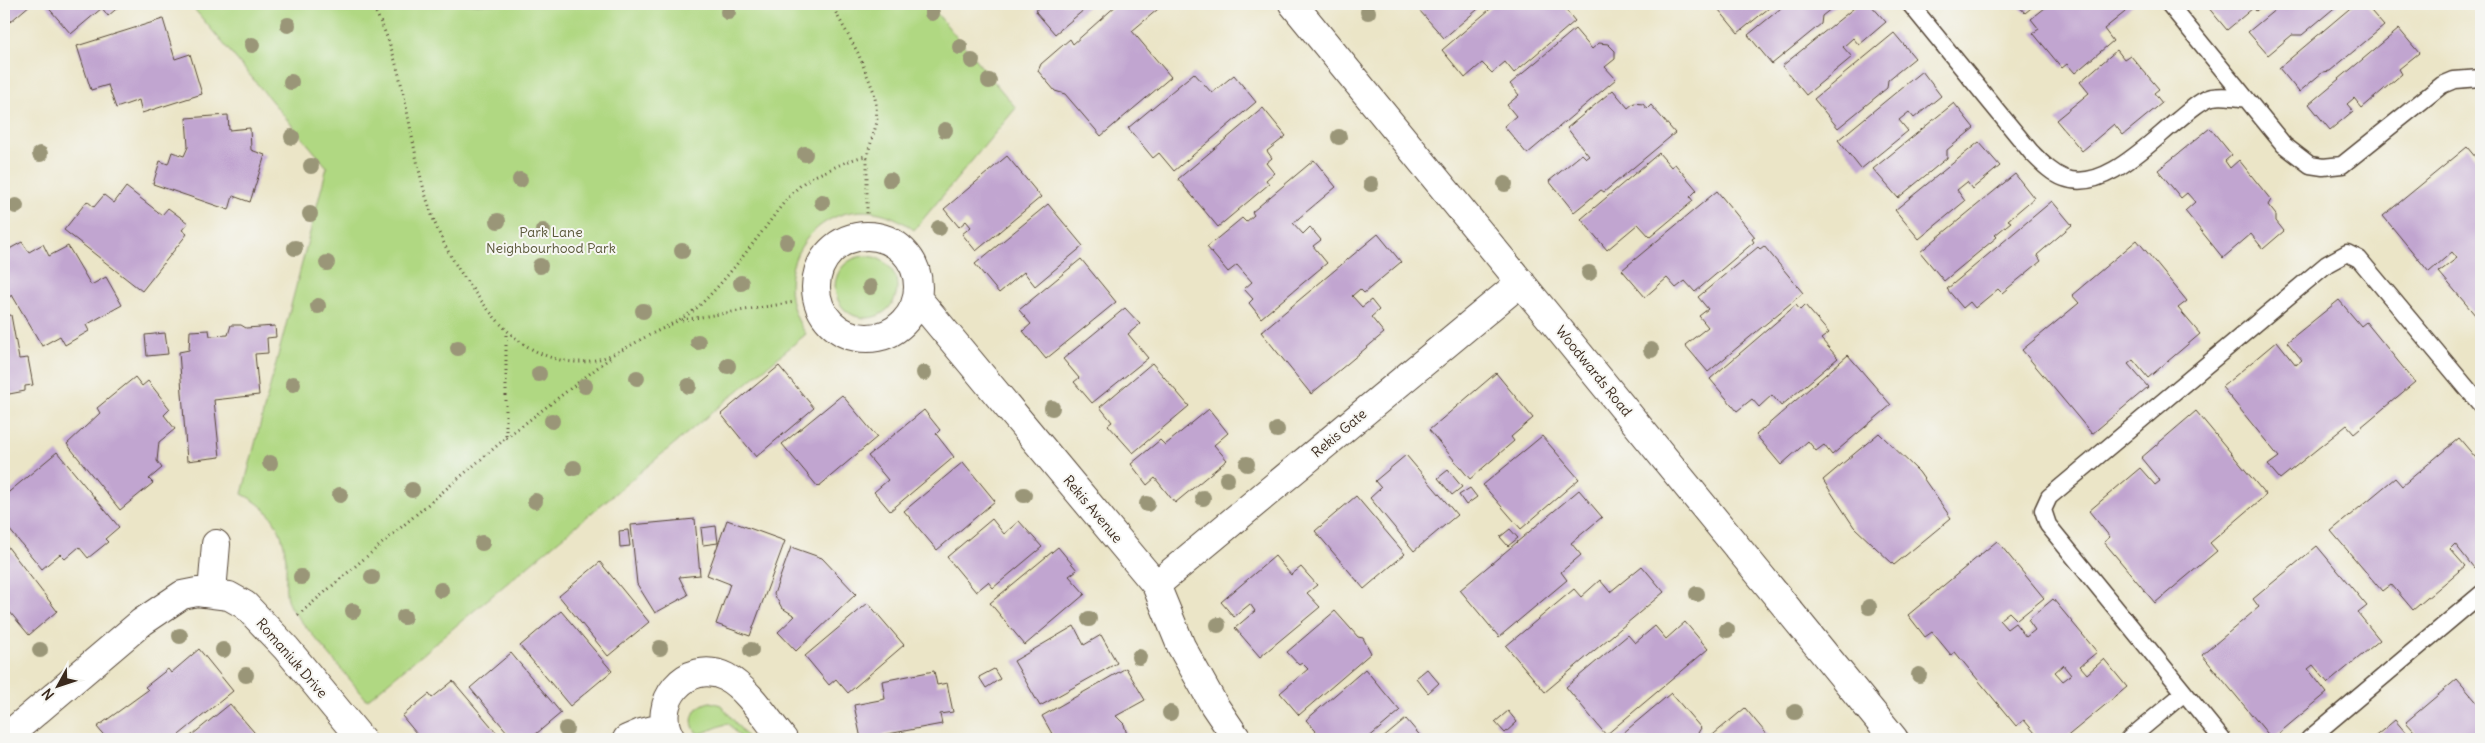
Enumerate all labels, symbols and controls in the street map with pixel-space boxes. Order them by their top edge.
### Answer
park label: Park Lane Neighbourhood Park [486,223,616,257]
street label: Woodwards Road [1552,322,1636,420]
street label: Rekis Gate [1308,405,1370,461]
street label: Rekis Avenue [1059,471,1127,547]
street label: Romaniuk Drive [252,614,332,702]
north arrow [32,660,82,710]
text: N [38,685,58,704]

